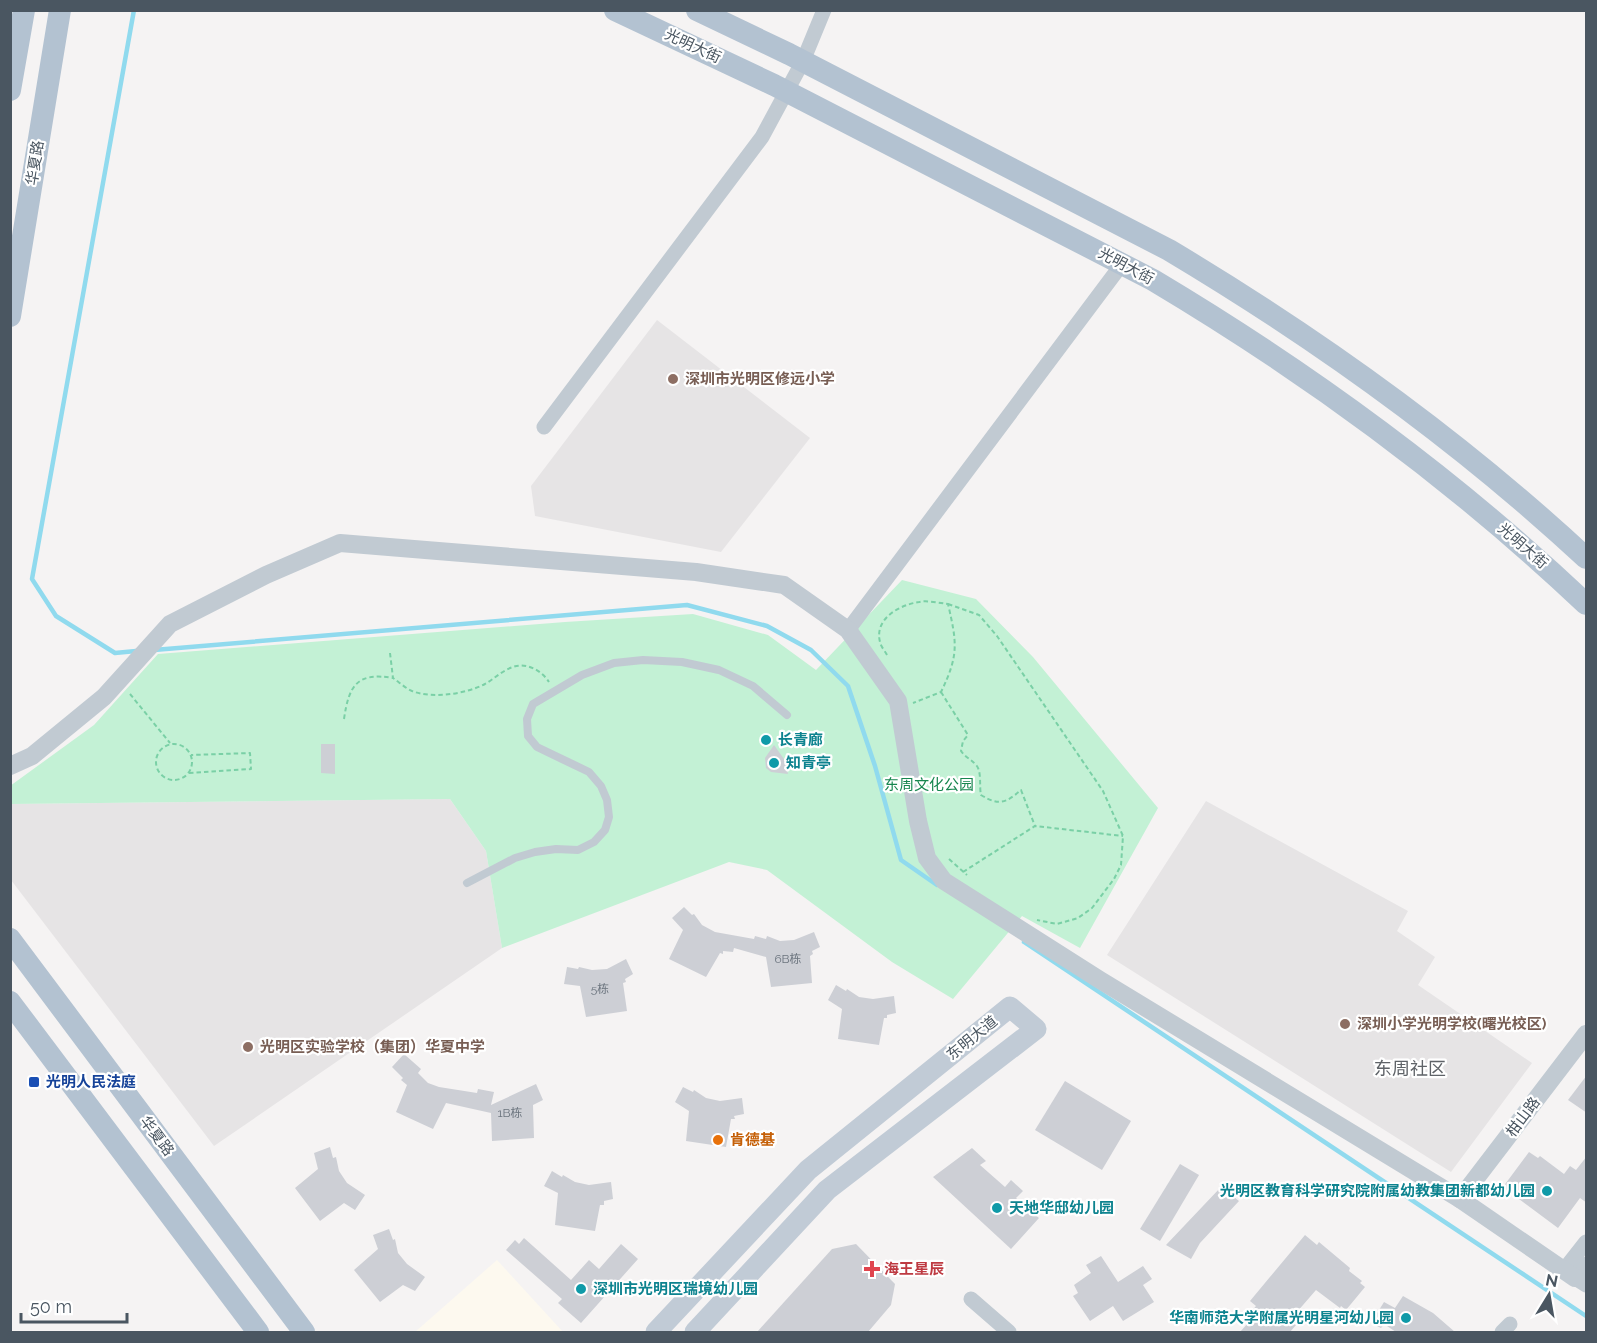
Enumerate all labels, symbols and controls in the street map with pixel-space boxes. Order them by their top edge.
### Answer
street label: 光明大街 [662,25,724,67]
street label: 华夏路 [23,139,47,187]
street label: 光明大街 [1095,244,1157,288]
place label: 深圳市光明区修远小学 [685,370,835,388]
marker: 深圳市光明区修远小学 [666,372,680,386]
street label: 光明大街 [1494,520,1552,572]
place label: 长青廊 [778,731,823,749]
marker: 长青廊 [759,733,773,747]
place label: 知青亭 [786,754,831,772]
marker: 知青亭 [767,756,781,770]
park label: 东周文化公园 [884,776,974,794]
house number: 6B栋 [774,952,802,966]
house number: 5栋 [591,982,609,996]
street label: 东明大道 [943,1012,1001,1064]
place label: 深圳小学光明学校(曙光校区) [1357,1015,1547,1033]
marker: 深圳小学光明学校(曙光校区) [1338,1017,1352,1031]
place label: 光明区实验学校（集团）华夏中学 [260,1038,485,1056]
marker: 光明区实验学校（集团）华夏中学 [241,1040,255,1054]
district label: 东周社区 [1374,1058,1446,1079]
place label: 光明人民法庭 [46,1073,136,1091]
marker: 光明人民法庭 [27,1075,41,1089]
street label: 柑山路 [1502,1094,1544,1140]
house number: 1B栋 [497,1106,523,1120]
street label: 华夏路 [136,1113,178,1159]
place label: 肯德基 [730,1131,775,1149]
marker: 肯德基 [711,1133,725,1147]
place label: 光明区教育科学研究院附属幼教集团新都幼儿园 [1220,1182,1535,1200]
marker: 光明区教育科学研究院附属幼教集团新都幼儿园 [1540,1184,1554,1198]
place label: 天地华邸幼儿园 [1009,1199,1114,1217]
marker: 天地华邸幼儿园 [990,1201,1004,1215]
place label: 海王星辰 [884,1260,944,1278]
marker: 海王星辰 [865,1262,879,1276]
north arrow [1519,1265,1579,1325]
text: N [1544,1270,1560,1291]
place label: 深圳市光明区瑞境幼儿园 [593,1280,758,1298]
marker: 深圳市光明区瑞境幼儿园 [574,1282,588,1296]
scale bar [21,1286,128,1324]
text: 50 m [30,1296,72,1317]
place label: 华南师范大学附属光明星河幼儿园 [1169,1309,1394,1327]
marker: 华南师范大学附属光明星河幼儿园 [1399,1311,1413,1325]

